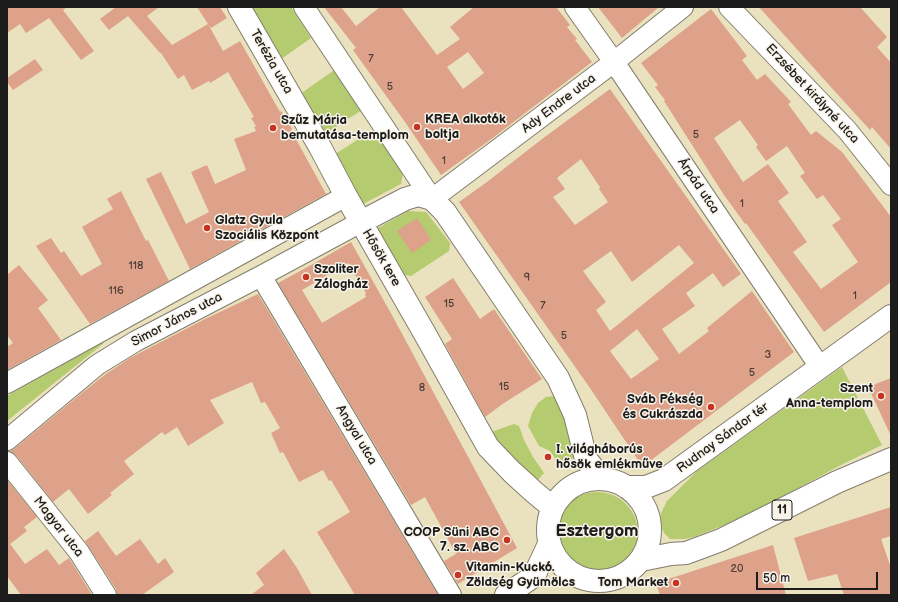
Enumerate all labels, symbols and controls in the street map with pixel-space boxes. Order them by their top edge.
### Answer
street label: Terézia utca [246,27,296,97]
street label: Erzsébet királyné utca [762,41,862,147]
house number: 7 [368,52,374,66]
street label: Ady Endre utca [519,71,599,137]
house number: 5 [387,80,393,94]
place label: KREA alkotók boltja [425,112,506,143]
place label: Szűz Mária bemutatása-templom [281,113,409,144]
marker: KREA alkotók boltja [412,122,422,132]
marker: Szűz Mária bemutatása-templom [268,123,278,133]
house number: 5 [693,128,699,142]
house number: 1 [442,154,446,168]
street label: Árpád utca [674,155,722,217]
house number: 1 [740,197,744,211]
place label: Glatz Gyula Szociális Központ [215,213,319,244]
marker: Glatz Gyula Szociális Központ [202,223,212,233]
street label: Hősök tere [358,226,404,290]
house number: 118 [129,259,143,273]
place label: Szoliter Zálogház [314,262,368,293]
house number: 9 [524,271,530,285]
marker: Szoliter Zálogház [301,272,311,282]
house number: 116 [108,284,124,298]
street label: Simor János utca [129,289,225,351]
house number: 1 [853,289,857,303]
house number: 15 [444,297,454,311]
house number: 7 [540,299,546,313]
house number: 5 [561,329,567,343]
house number: 3 [765,348,771,362]
house number: 5 [749,366,755,380]
house number: 15 [499,380,509,394]
house number: 8 [419,381,425,395]
place label: Szent Anna-templom [786,381,873,412]
marker: Szent Anna-templom [876,391,886,401]
place label: Sváb Pékség és Cukrászda [622,392,703,423]
street label: Rudnay Sándor tér [674,399,772,477]
street label: Angyal utca [332,402,380,468]
marker: Sváb Pékség és Cukrászda [706,402,716,412]
place label: I. világháborús hősök emlékműve [556,442,663,473]
marker: I. világháborús hősök emlékműve [543,452,553,462]
street label: Magyar utca [30,494,86,560]
road number: 11 [772,500,792,520]
district label: Esztergom [555,522,639,542]
place label: COOP Süni ABC 7. sz. ABC [404,525,499,556]
marker: COOP Süni ABC 7. sz. ABC [502,535,512,545]
place label: Vitamin-Kuckó. Zöldség Gyümölcs [466,560,575,591]
house number: 20 [731,562,743,576]
scale bar [758,564,880,590]
marker: Vitamin-Kuckó. Zöldség Gyümölcs [453,570,463,580]
text: 50 m [763,571,790,586]
place label: Tom Market [598,575,668,591]
marker: Tom Market [671,578,681,588]

